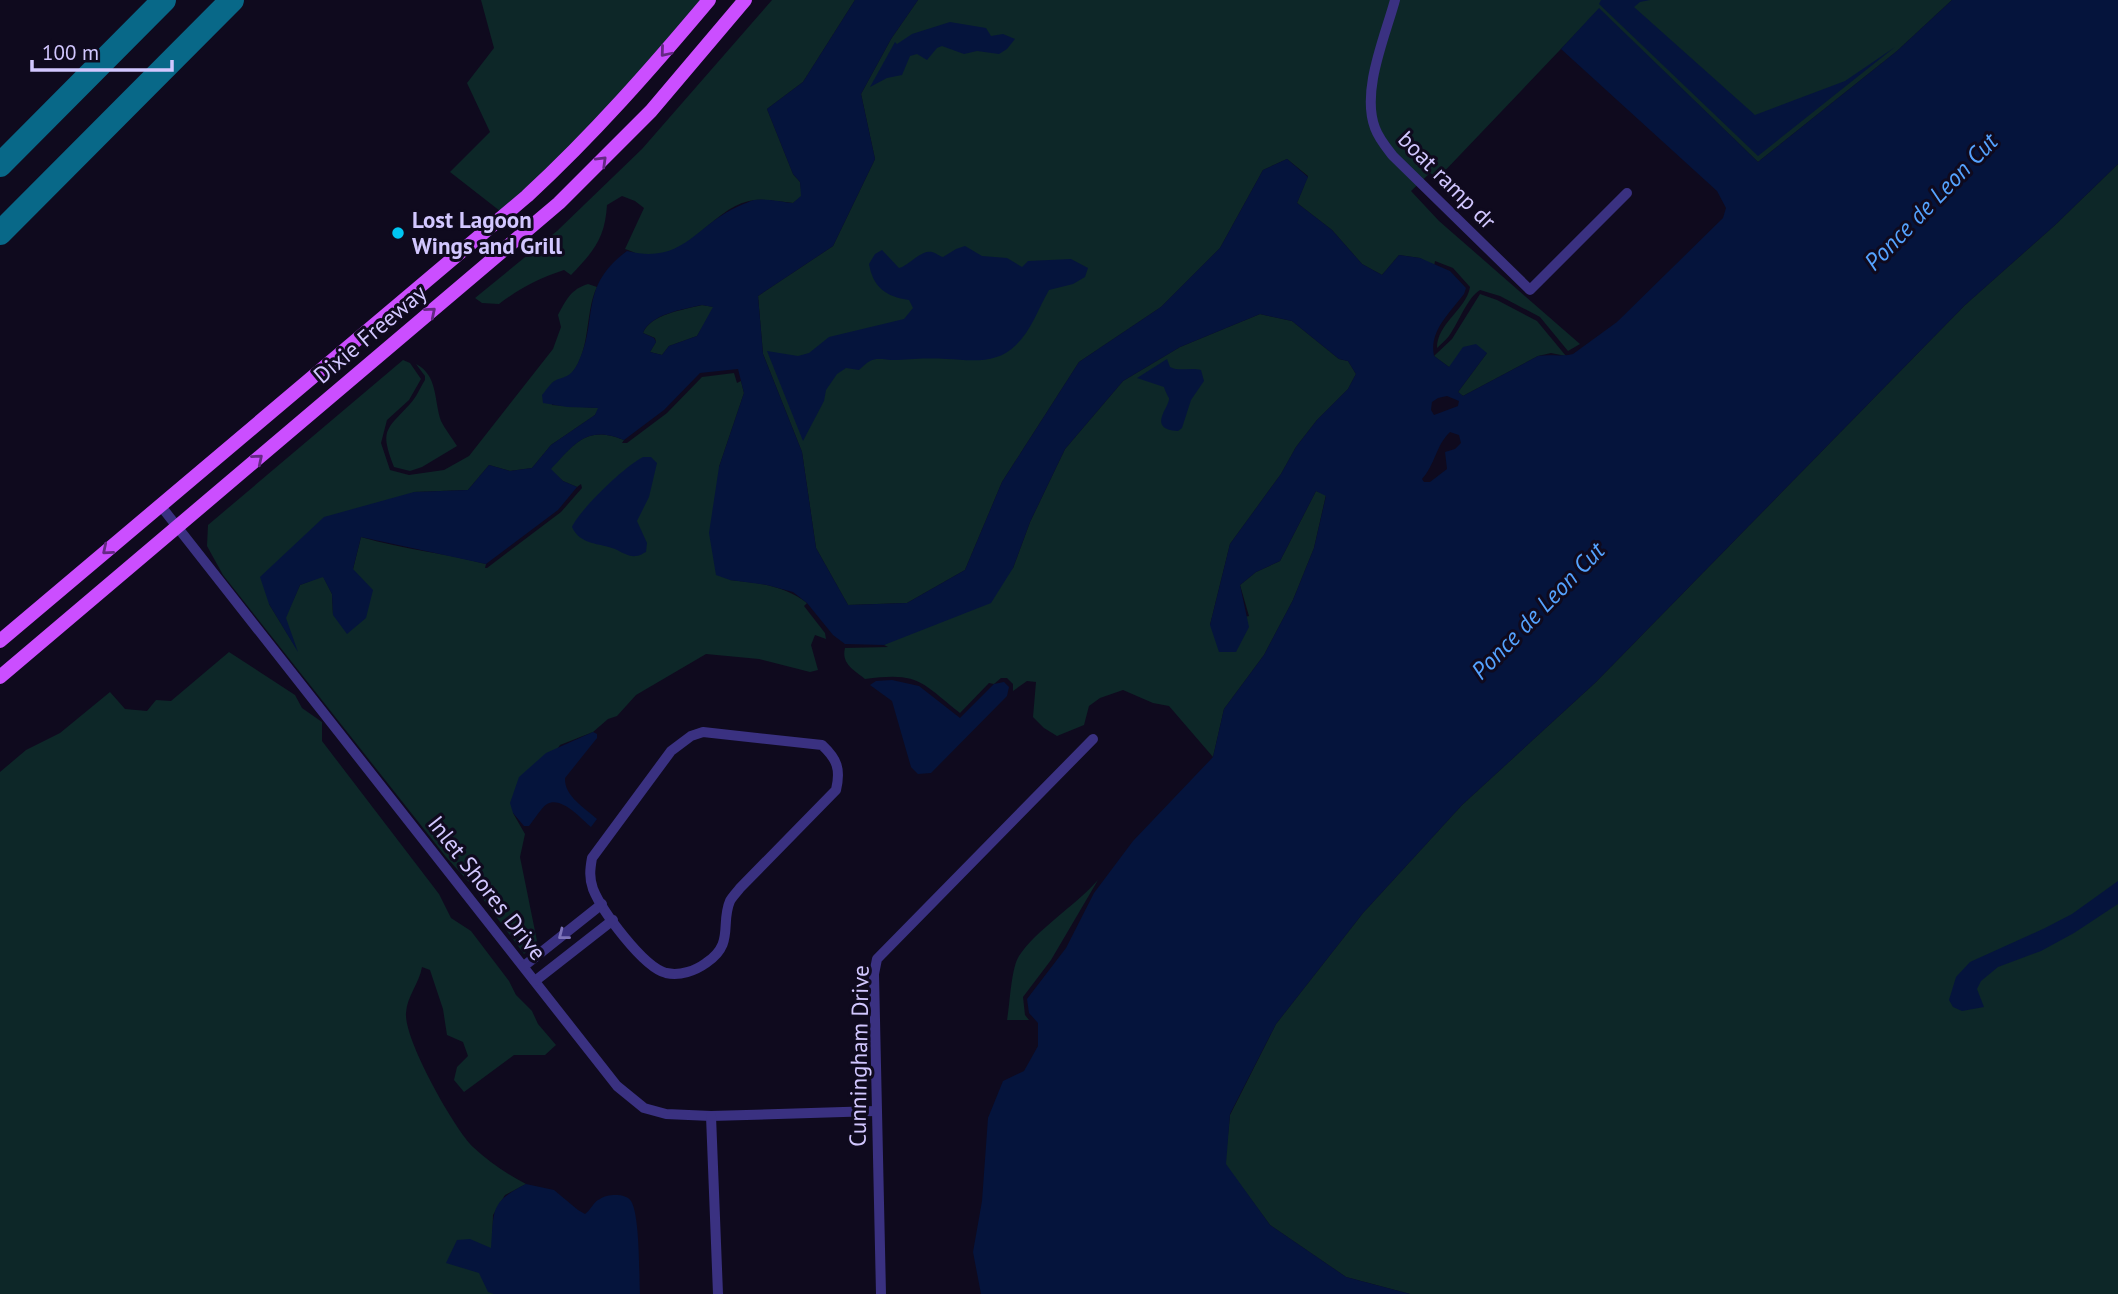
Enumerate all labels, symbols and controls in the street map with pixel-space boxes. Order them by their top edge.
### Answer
scale bar [32,28,172,72]
text: 100 m [42,39,99,66]
one-way arrow [661,44,673,57]
street label: boat ramp dr [1392,125,1503,235]
water label: Ponce de Leon Cut [1857,125,2005,277]
one-way arrow [594,157,607,170]
place label: Lost Lagoon Wings and Grill [412,205,562,260]
marker: Lost Lagoon Wings and Grill [390,225,406,241]
street label: Dixie Freeway [307,278,432,389]
one-way arrow [423,308,436,320]
one-way arrow [250,454,262,467]
water label: Ponce de Leon Cut [1464,534,1612,686]
one-way arrow [103,541,115,554]
street label: Inlet Shores Drive [422,810,553,966]
one-way arrow [558,927,571,940]
street label: Cunningham Drive [842,965,875,1147]

